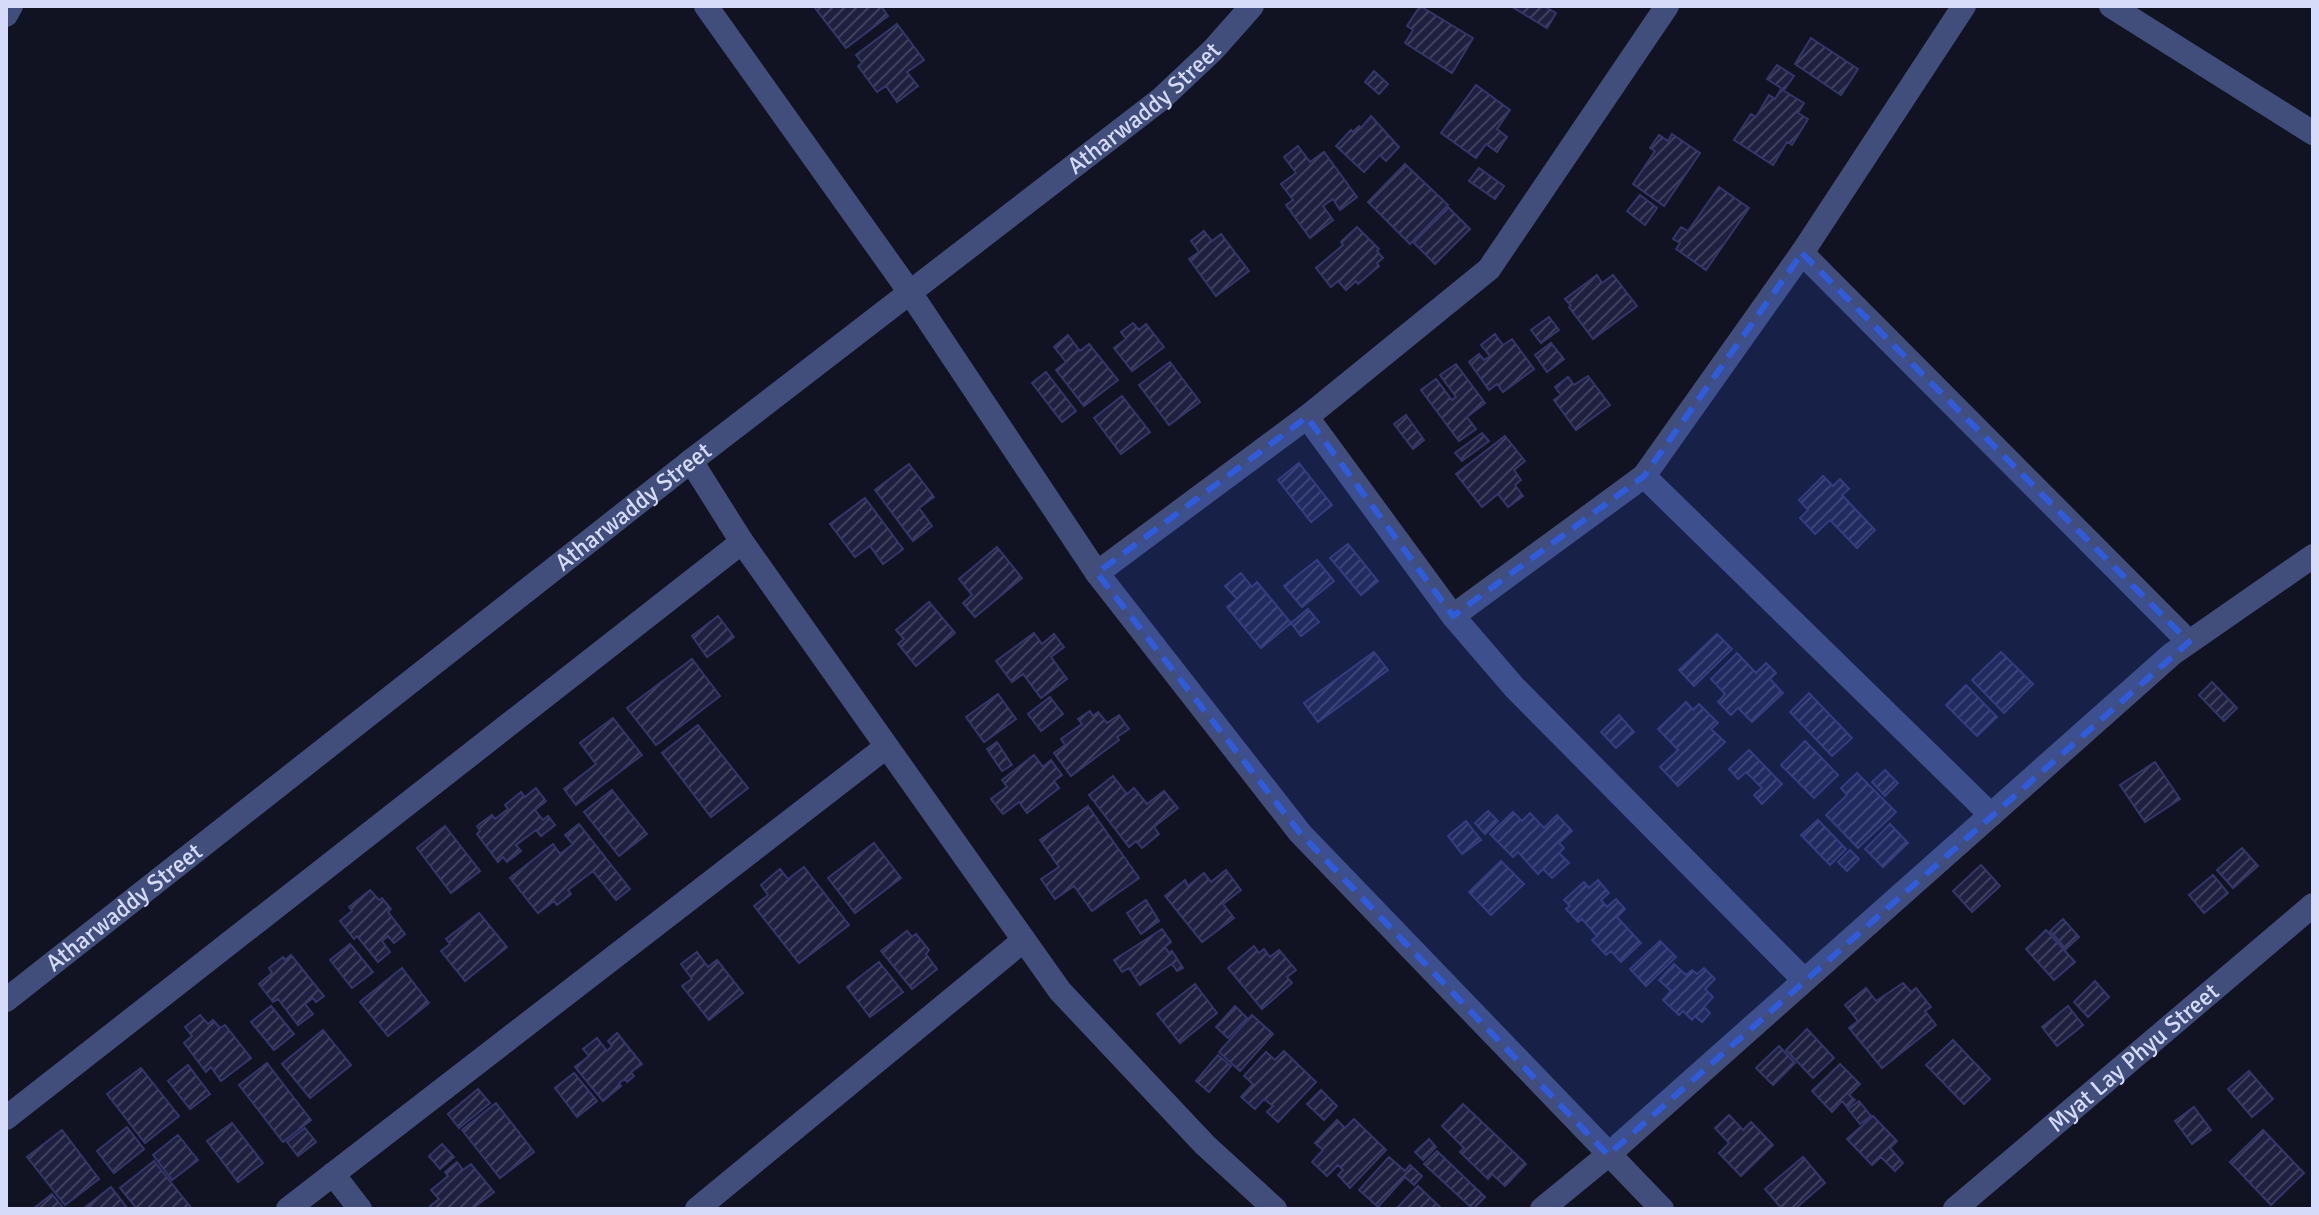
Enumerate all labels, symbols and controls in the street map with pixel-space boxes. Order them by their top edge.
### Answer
street label: Atharwaddy Street [1061,36,1228,181]
street label: Atharwaddy Street [549,436,717,577]
street label: Atharwaddy Street [40,836,208,978]
street label: Myat Lay Phyu Street [2042,976,2225,1139]

